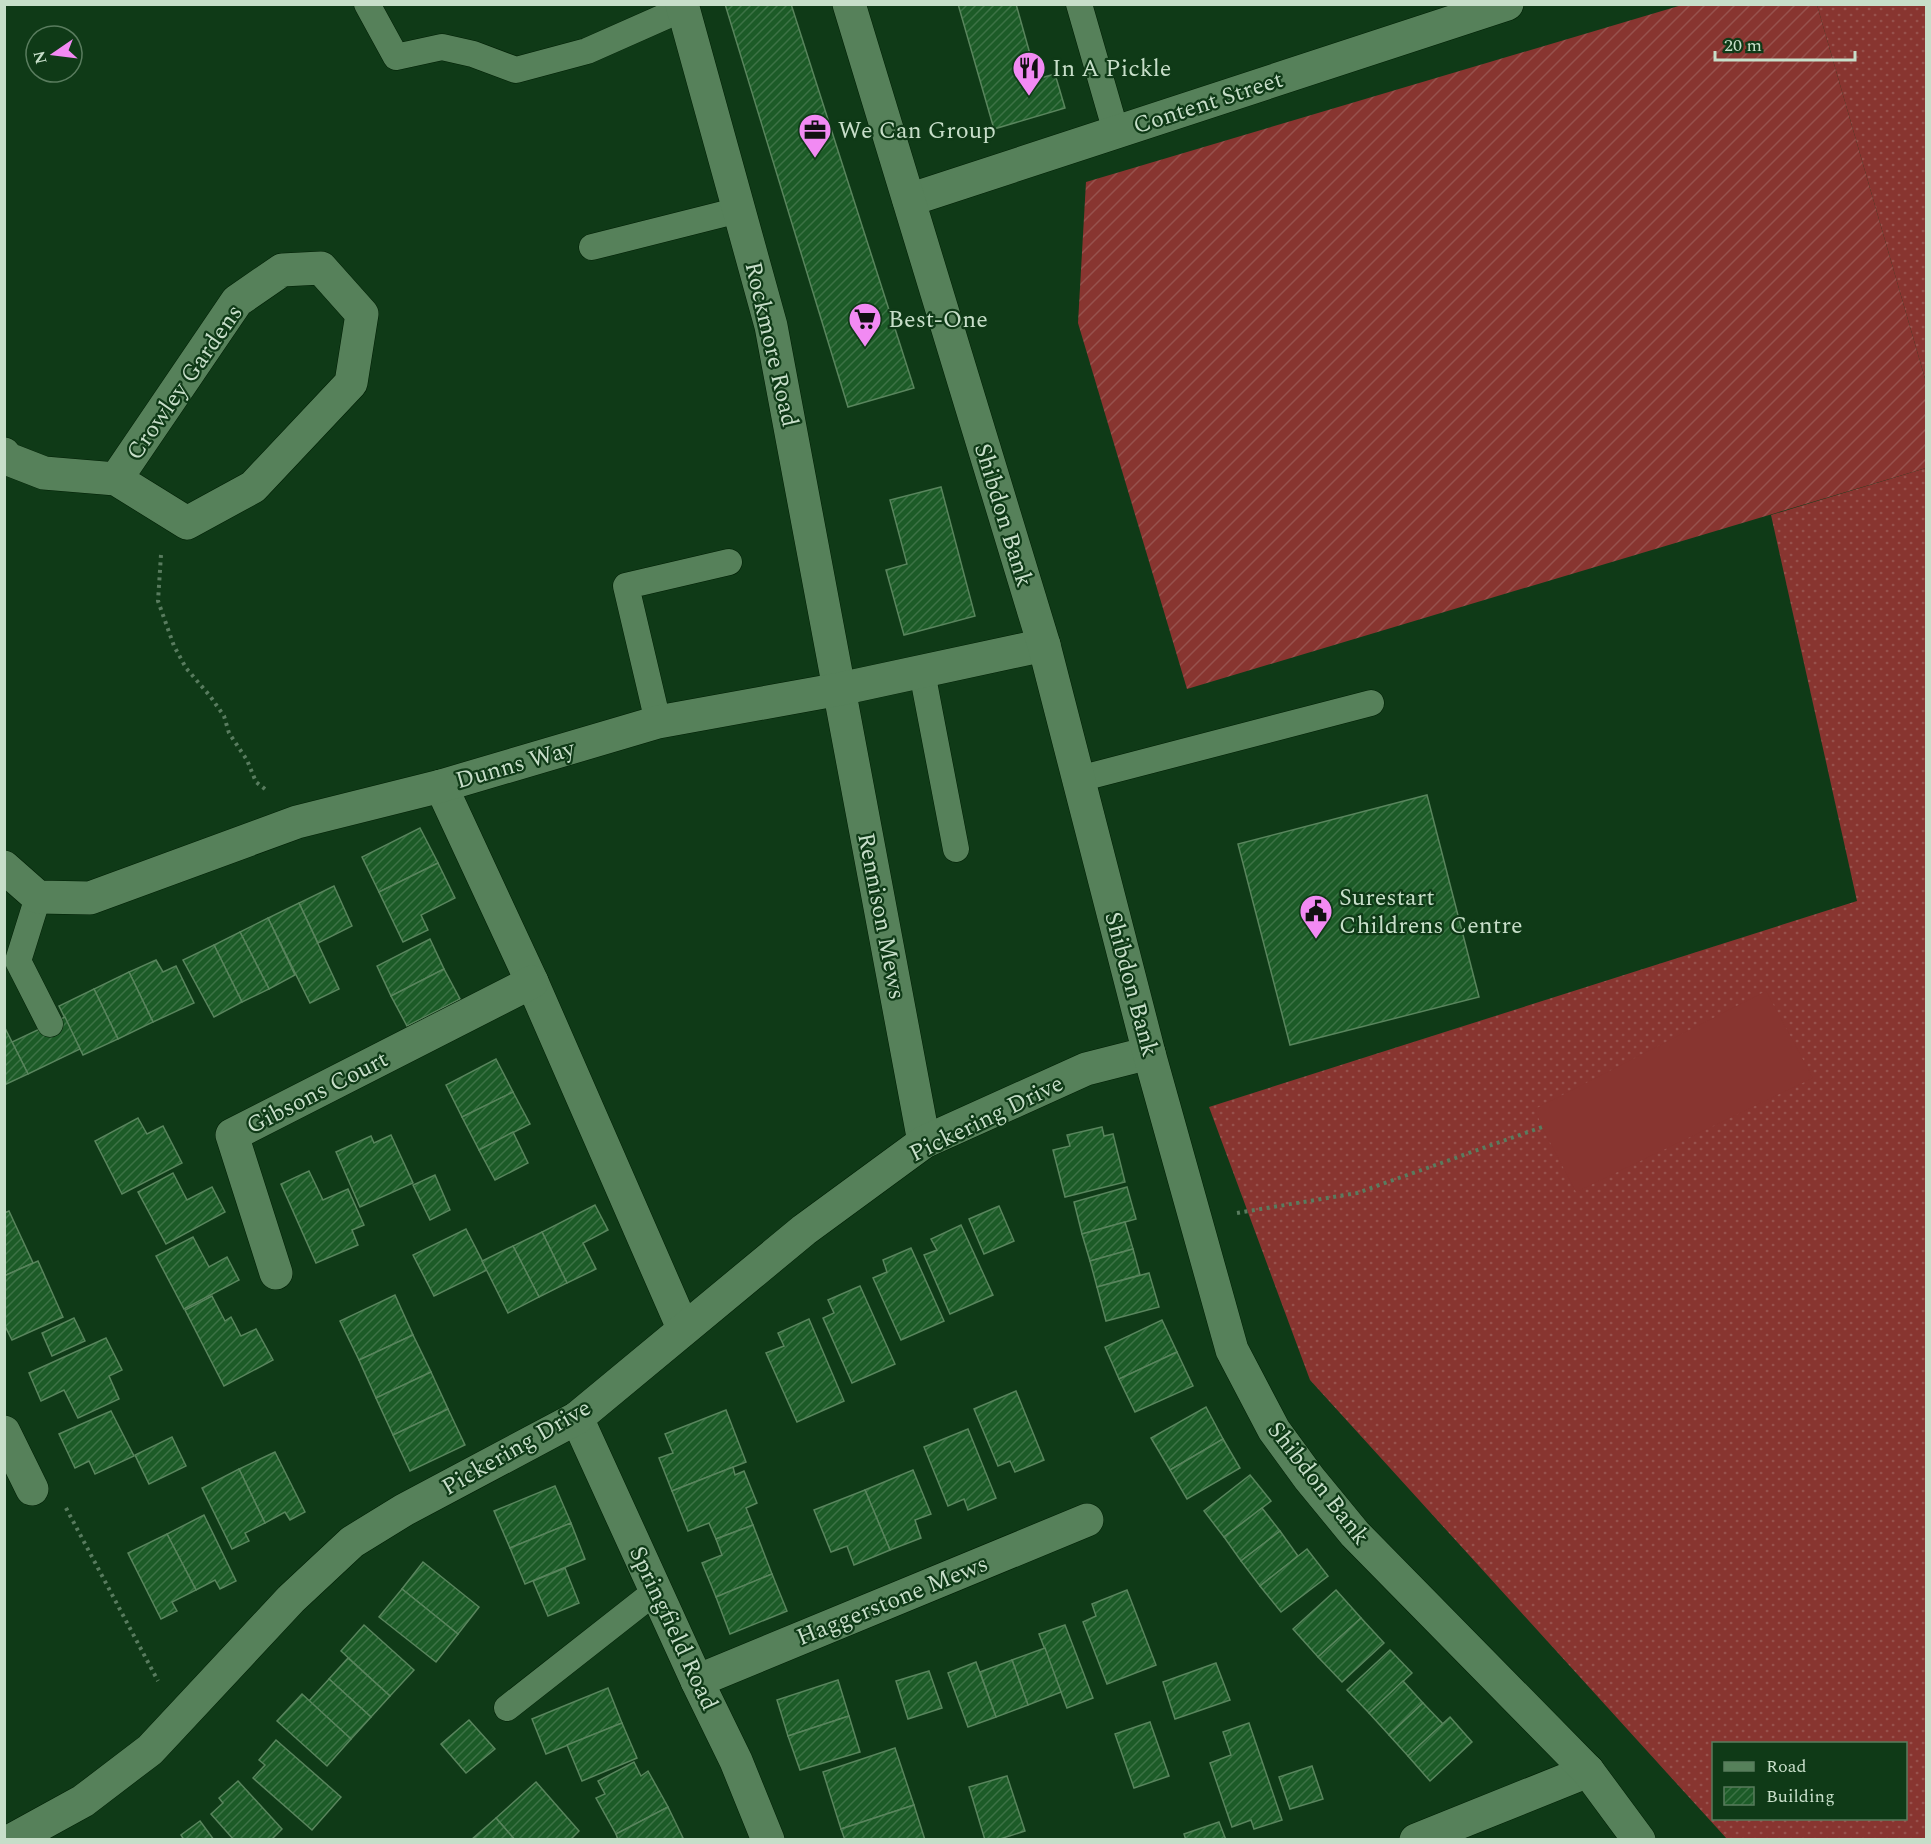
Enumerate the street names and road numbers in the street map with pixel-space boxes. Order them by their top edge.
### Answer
street label: Content Street [1129,62,1288,144]
street label: Rockmore Road [735,258,808,430]
street label: Crowley Gardens [118,297,252,468]
street label: Shibdon Bank [964,439,1042,592]
street label: Dunns Way [451,730,581,799]
street label: Rennison Mews [847,830,915,1003]
street label: Shibdon Bank [1094,908,1168,1061]
street label: Gibsons Court [240,1042,395,1144]
street label: Pickering Drive [903,1066,1070,1172]
street label: Pickering Drive [435,1390,598,1505]
street label: Shibdon Bank [1258,1414,1378,1553]
street label: Springfield Road [619,1540,727,1717]
street label: Haggerstone Mews [791,1546,994,1656]

